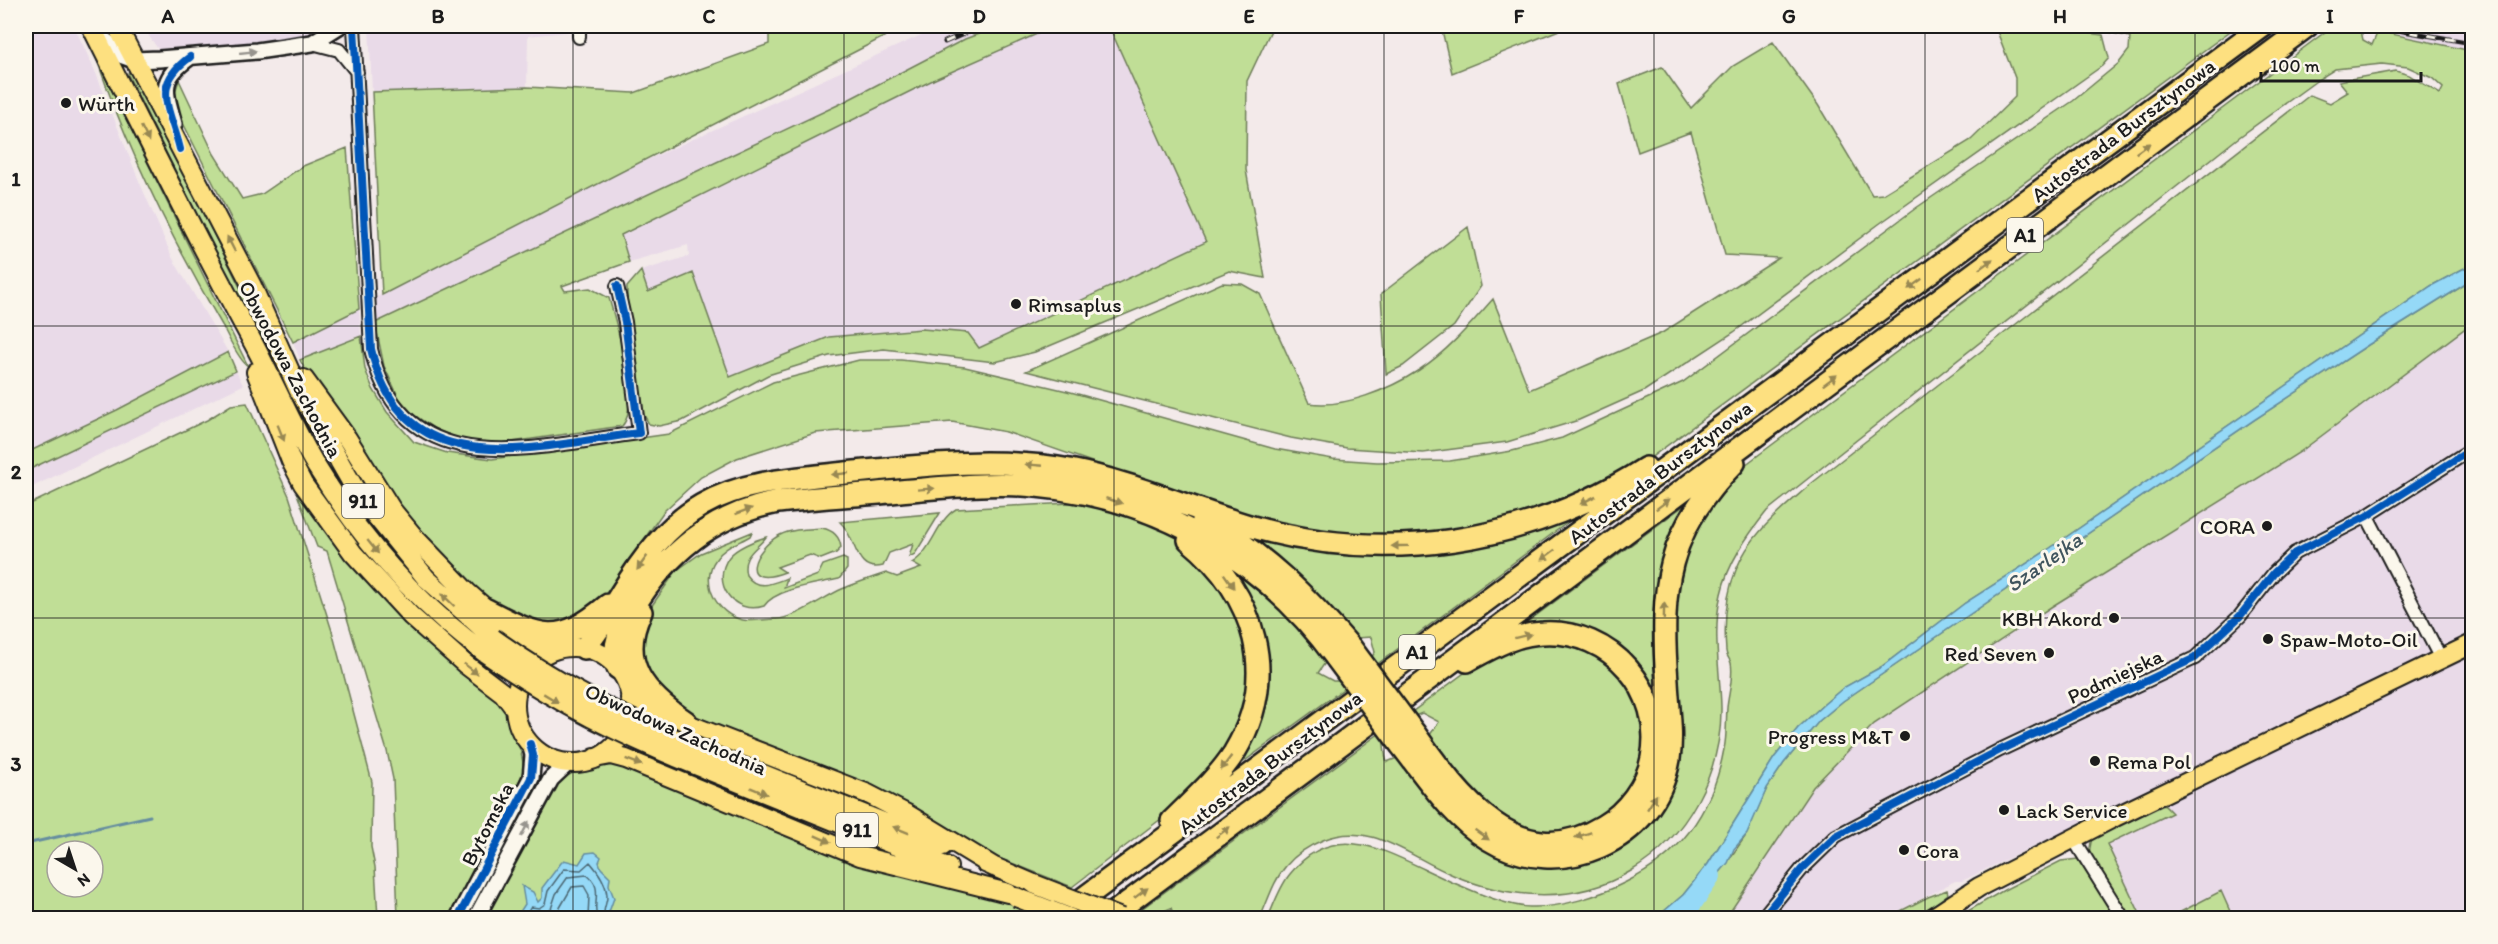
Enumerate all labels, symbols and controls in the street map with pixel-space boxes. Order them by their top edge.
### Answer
text: A [161,4,175,28]
text: B [432,4,445,28]
text: C [703,4,716,28]
text: D [972,4,986,28]
text: E [1243,4,1255,28]
text: F [1514,4,1525,28]
text: G [1782,4,1796,28]
text: H [2053,4,2067,28]
text: I [2326,4,2334,28]
scale bar [2261,45,2422,83]
one-way arrow [239,47,258,57]
street label: Autostrada Bursztynowa [2026,53,2220,207]
text: 100 m [2270,55,2320,77]
place label: Würth [78,91,135,116]
marker: Würth [59,96,73,110]
one-way arrow [140,126,150,143]
one-way arrow [2136,142,2151,154]
text: 1 [11,167,21,191]
road number: A1 [2007,218,2043,252]
one-way arrow [226,236,235,253]
one-way arrow [1979,258,1994,270]
street label: Obwodowa Zachodnia [234,276,348,462]
one-way arrow [1908,277,1923,289]
place label: Rimsaplus [1028,292,1121,317]
marker: Rimsaplus [1009,297,1023,311]
one-way arrow [1822,374,1837,386]
street label: Autostrada Bursztynowa [1563,395,1757,549]
one-way arrow [276,424,286,442]
text: 2 [11,460,22,484]
one-way arrow [1025,461,1044,470]
one-way arrow [830,469,849,479]
road number: 911 [342,484,384,518]
one-way arrow [916,485,935,494]
one-way arrow [1579,495,1596,505]
one-way arrow [1105,497,1123,506]
one-way arrow [1655,498,1670,510]
one-way arrow [736,505,754,515]
place label: CORA [2200,514,2256,539]
marker: CORA [2260,519,2274,533]
water label: Szarlejka [2001,526,2088,598]
one-way arrow [367,539,380,555]
one-way arrow [1390,541,1409,550]
one-way arrow [1541,549,1557,561]
one-way arrow [636,554,648,570]
one-way arrow [1223,573,1235,589]
one-way arrow [441,593,456,607]
one-way arrow [1659,602,1669,621]
place label: KBH Akord [2002,606,2103,631]
marker: KBH Akord [2107,611,2121,625]
place label: Spaw-Moto-Oil [2280,627,2418,652]
one-way arrow [1513,631,1532,641]
marker: Spaw-Moto-Oil [2261,632,2275,646]
road number: A1 [1399,635,1435,669]
place label: Red Seven [1945,641,2037,666]
street label: Podmiejska [2063,643,2167,709]
marker: Red Seven [2042,646,2056,660]
one-way arrow [463,662,479,675]
street label: Obwodowa Zachodnia [581,678,771,780]
street label: Autostrada Bursztynowa [1173,685,1367,839]
one-way arrow [543,692,559,703]
place label: Progress M&T [1768,724,1893,749]
marker: Progress M&T [1898,729,1912,743]
place label: Rema Pol [2107,749,2191,774]
text: 3 [11,752,22,776]
marker: Rema Pol [2088,754,2102,768]
one-way arrow [1220,756,1232,771]
one-way arrow [625,758,643,767]
street label: Bytomska [455,778,519,870]
one-way arrow [751,786,769,796]
one-way arrow [1646,794,1657,810]
place label: Lack Service [2016,798,2128,823]
marker: Lack Service [1997,803,2011,817]
road number: 911 [836,813,878,847]
one-way arrow [520,821,530,838]
one-way arrow [892,825,910,834]
one-way arrow [1214,826,1230,838]
one-way arrow [1473,829,1489,841]
one-way arrow [1574,831,1592,840]
one-way arrow [814,835,831,844]
place label: Cora [1916,838,1959,863]
north arrow [45,839,105,899]
marker: Cora [1897,843,1911,857]
text: N [74,869,94,891]
one-way arrow [1133,887,1149,899]

